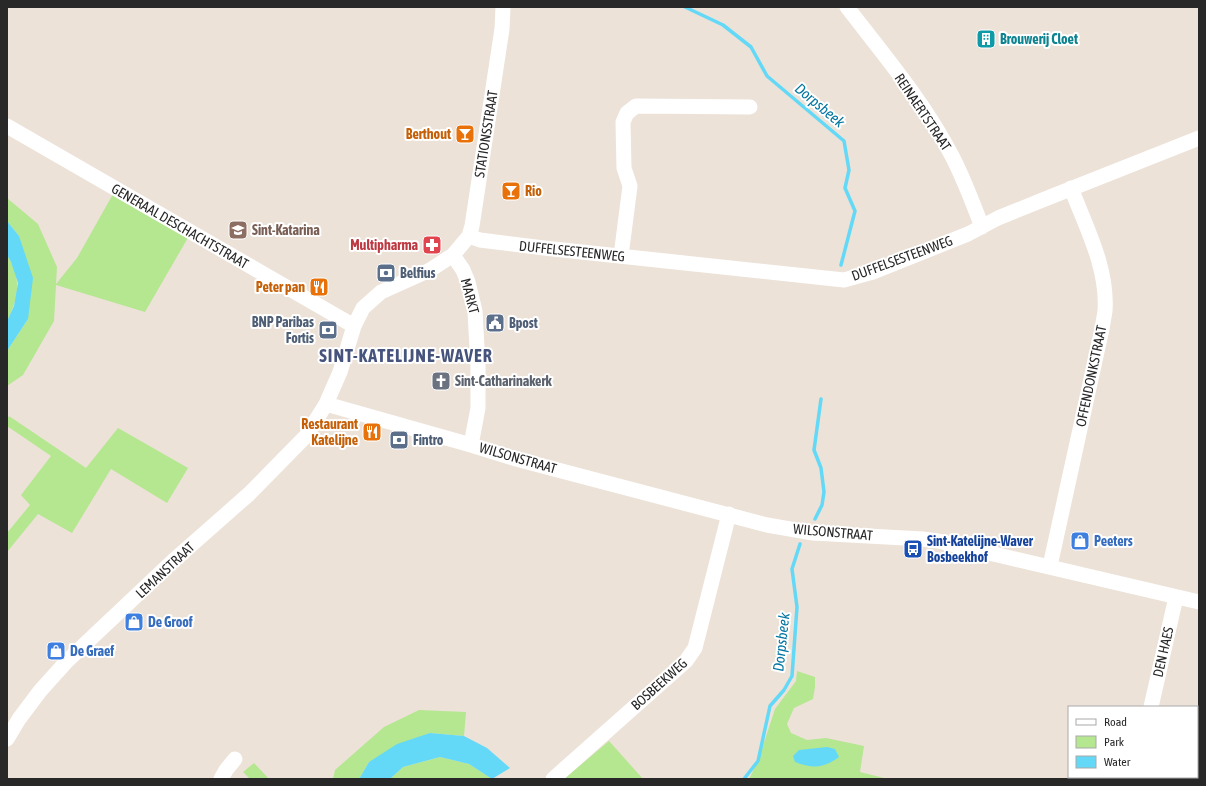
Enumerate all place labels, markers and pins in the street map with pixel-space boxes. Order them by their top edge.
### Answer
building icon: Brouwerij Cloet [975,28,997,50]
place label: Brouwerij Cloet [1000,31,1078,47]
bar icon: Berthout [454,123,476,145]
place label: Berthout [406,126,451,142]
bar icon: Rio [500,180,522,202]
place label: Rio [525,183,542,199]
school or university icon: Sint-Katarina [227,219,249,241]
place label: Sint-Katarina [252,222,320,238]
pharmacy icon: Multipharma [421,234,443,256]
place label: Multipharma [350,237,418,253]
bank icon: Belfius [375,262,397,284]
place label: Belfius [400,265,436,281]
restaurant icon: Peter pan [308,276,330,298]
place label: Peter pan [256,279,305,295]
public building icon: Bpost [484,312,506,334]
place label: BNP Paribas Fortis [252,314,314,346]
place label: Bpost [509,315,538,331]
bank icon: BNP Paribas Fortis [317,319,339,341]
church icon: Sint-Catharinakerk [430,370,452,392]
place label: Sint-Catharinakerk [455,373,553,389]
place label: Restaurant Katelijne [301,416,358,448]
restaurant icon: Restaurant Katelijne [361,421,383,443]
bank icon: Fintro [388,429,410,451]
place label: Fintro [413,432,444,448]
shop icon: Peeters [1069,530,1091,552]
place label: Sint-Katelijne-Waver Bosbeekhof [927,533,1034,565]
place label: Peeters [1094,533,1133,549]
bus stop icon: Sint-Katelijne-Waver Bosbeekhof [902,538,924,560]
shop icon: De Groof [123,611,145,633]
place label: De Groof [148,614,193,630]
shop icon: De Graef [45,640,67,662]
place label: De Graef [70,643,114,659]

